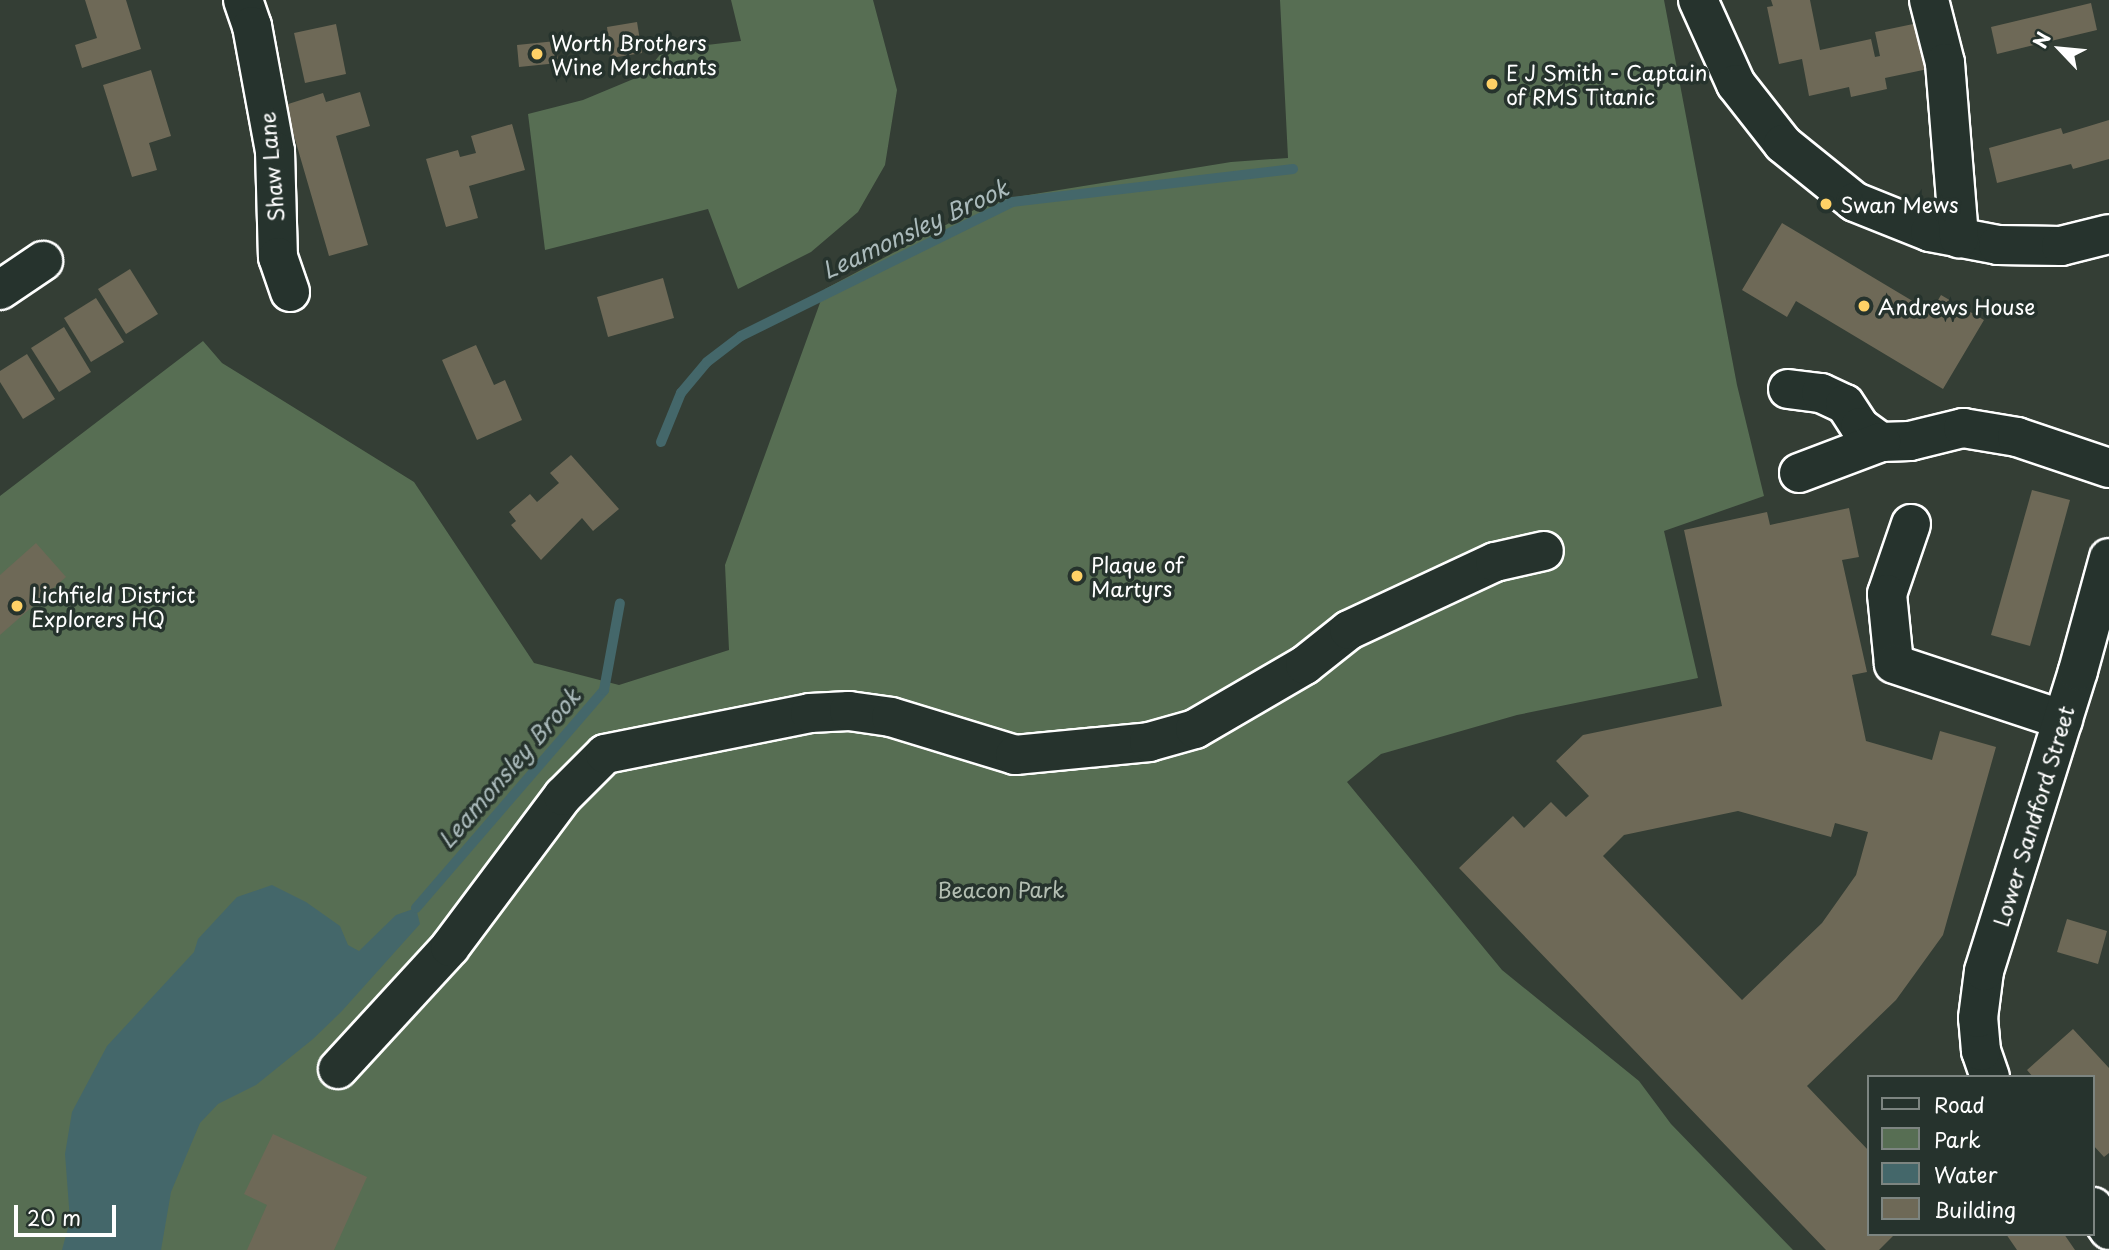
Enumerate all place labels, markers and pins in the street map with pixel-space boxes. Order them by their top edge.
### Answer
place label: Worth Brothers Wine Merchants [551,29,717,79]
marker: Worth Brothers Wine Merchants [529,46,545,62]
place label: E J Smith - Captain of RMS Titanic [1506,59,1710,109]
marker: E J Smith - Captain of RMS Titanic [1484,76,1500,92]
place label: Swan Mews [1840,191,1958,217]
marker: Swan Mews [1818,196,1834,212]
place label: Andrews House [1878,293,2035,319]
marker: Andrews House [1856,298,1872,314]
place label: Plaque of Martyrs [1091,551,1183,601]
marker: Plaque of Martyrs [1069,568,1085,584]
place label: Lichfield District Explorers HQ [31,581,195,631]
marker: Lichfield District Explorers HQ [9,598,25,614]

